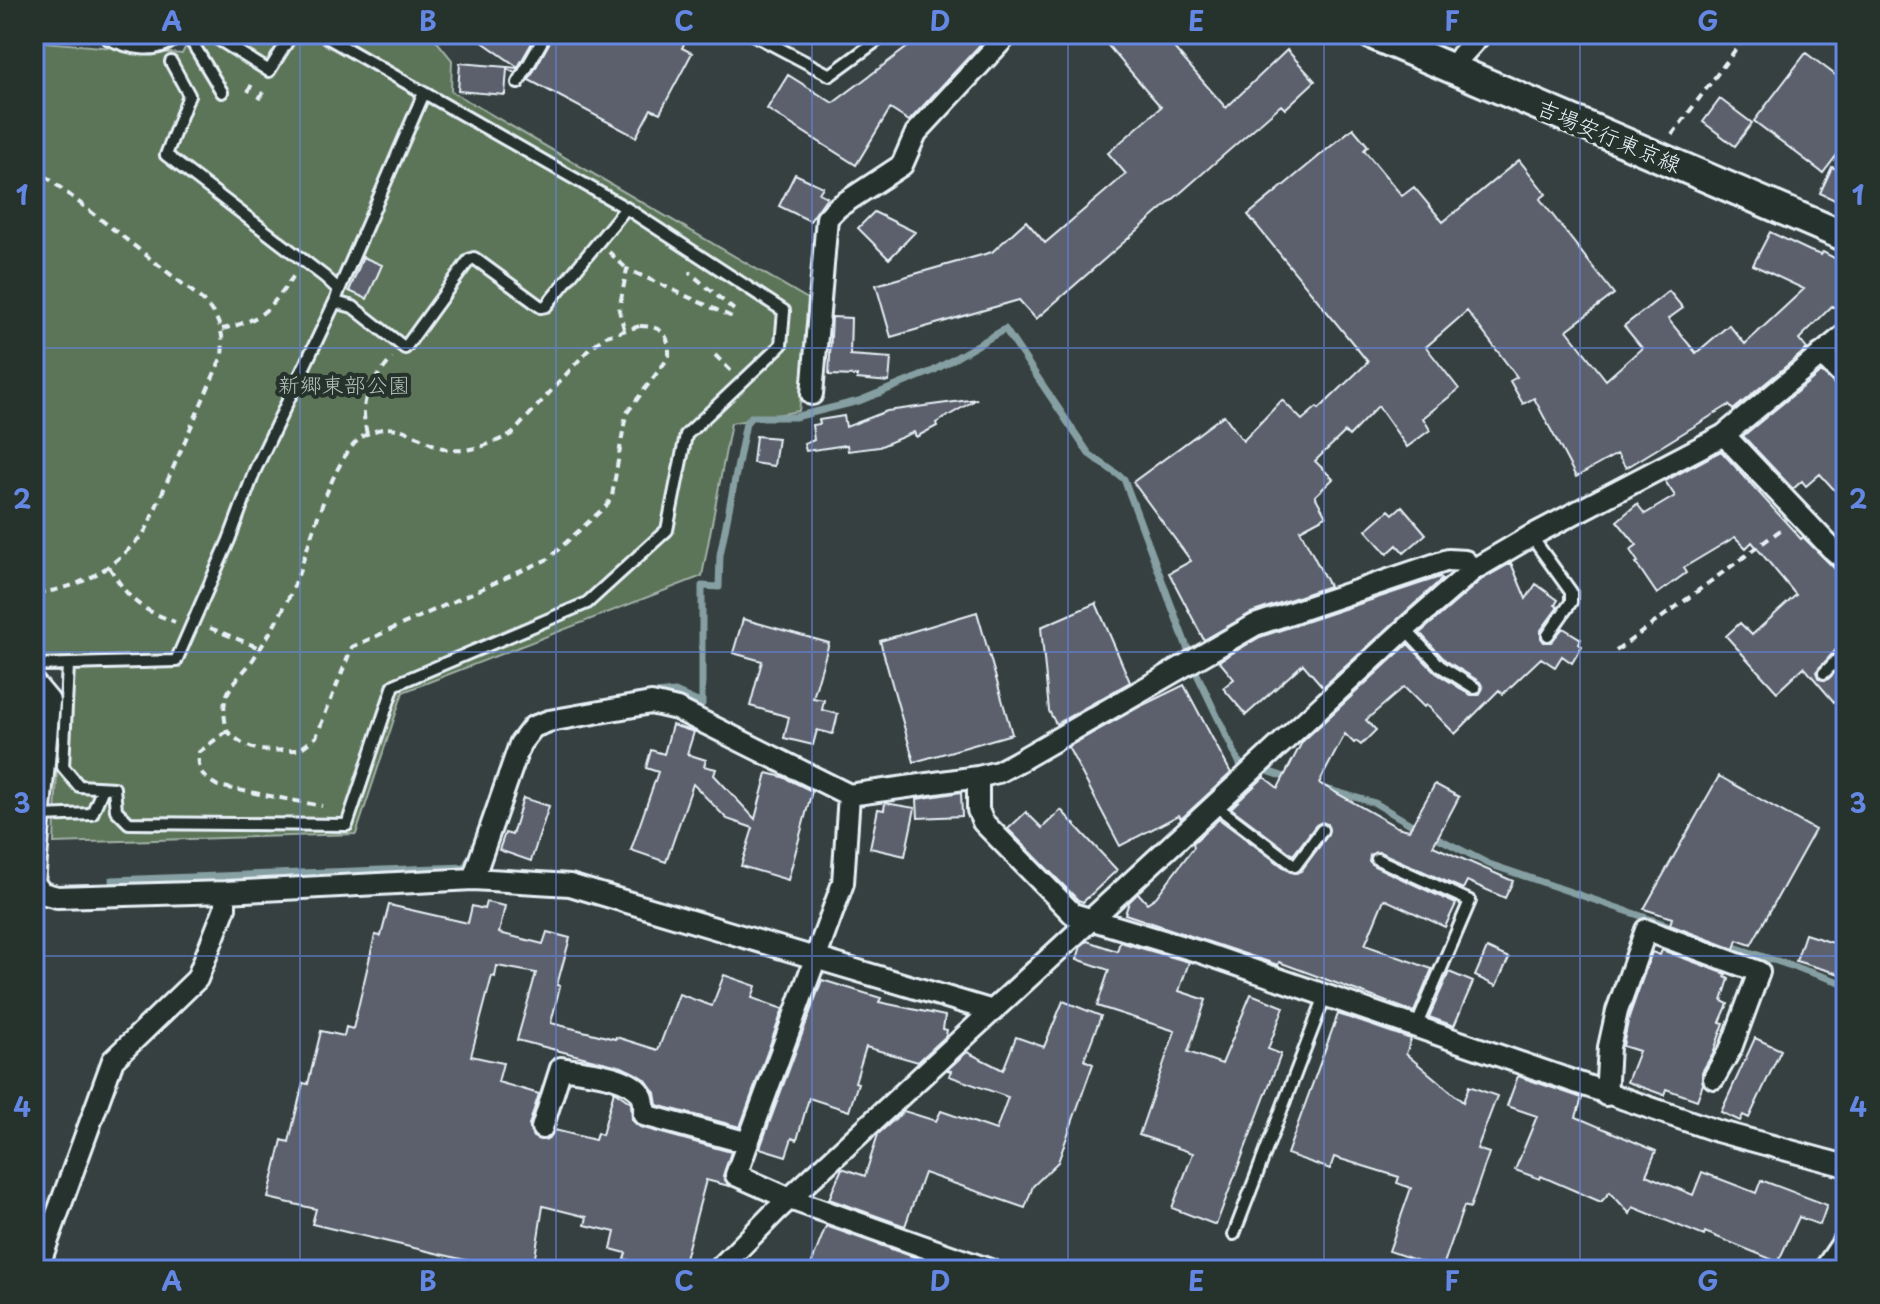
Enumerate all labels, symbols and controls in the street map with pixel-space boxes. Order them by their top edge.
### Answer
text: A [162,1,182,40]
text: B [419,1,437,40]
text: C [674,1,694,40]
text: D [930,1,950,40]
text: E [1188,1,1204,40]
text: F [1444,1,1460,40]
text: G [1697,1,1719,40]
street label: 吉場安行東京線 [1532,89,1687,180]
text: 1 [16,175,28,214]
text: 1 [1852,175,1864,214]
park label: 新郷東部公園 [278,367,410,400]
text: 2 [13,479,31,518]
text: 2 [1849,479,1867,518]
text: 3 [13,783,31,822]
text: 3 [1849,783,1867,822]
text: 4 [13,1087,31,1126]
text: 4 [1849,1087,1867,1126]
text: A [162,1261,182,1300]
text: B [419,1261,437,1300]
text: C [674,1261,694,1300]
text: D [930,1261,950,1300]
text: E [1188,1261,1204,1300]
text: F [1444,1261,1460,1300]
text: G [1697,1261,1719,1300]

